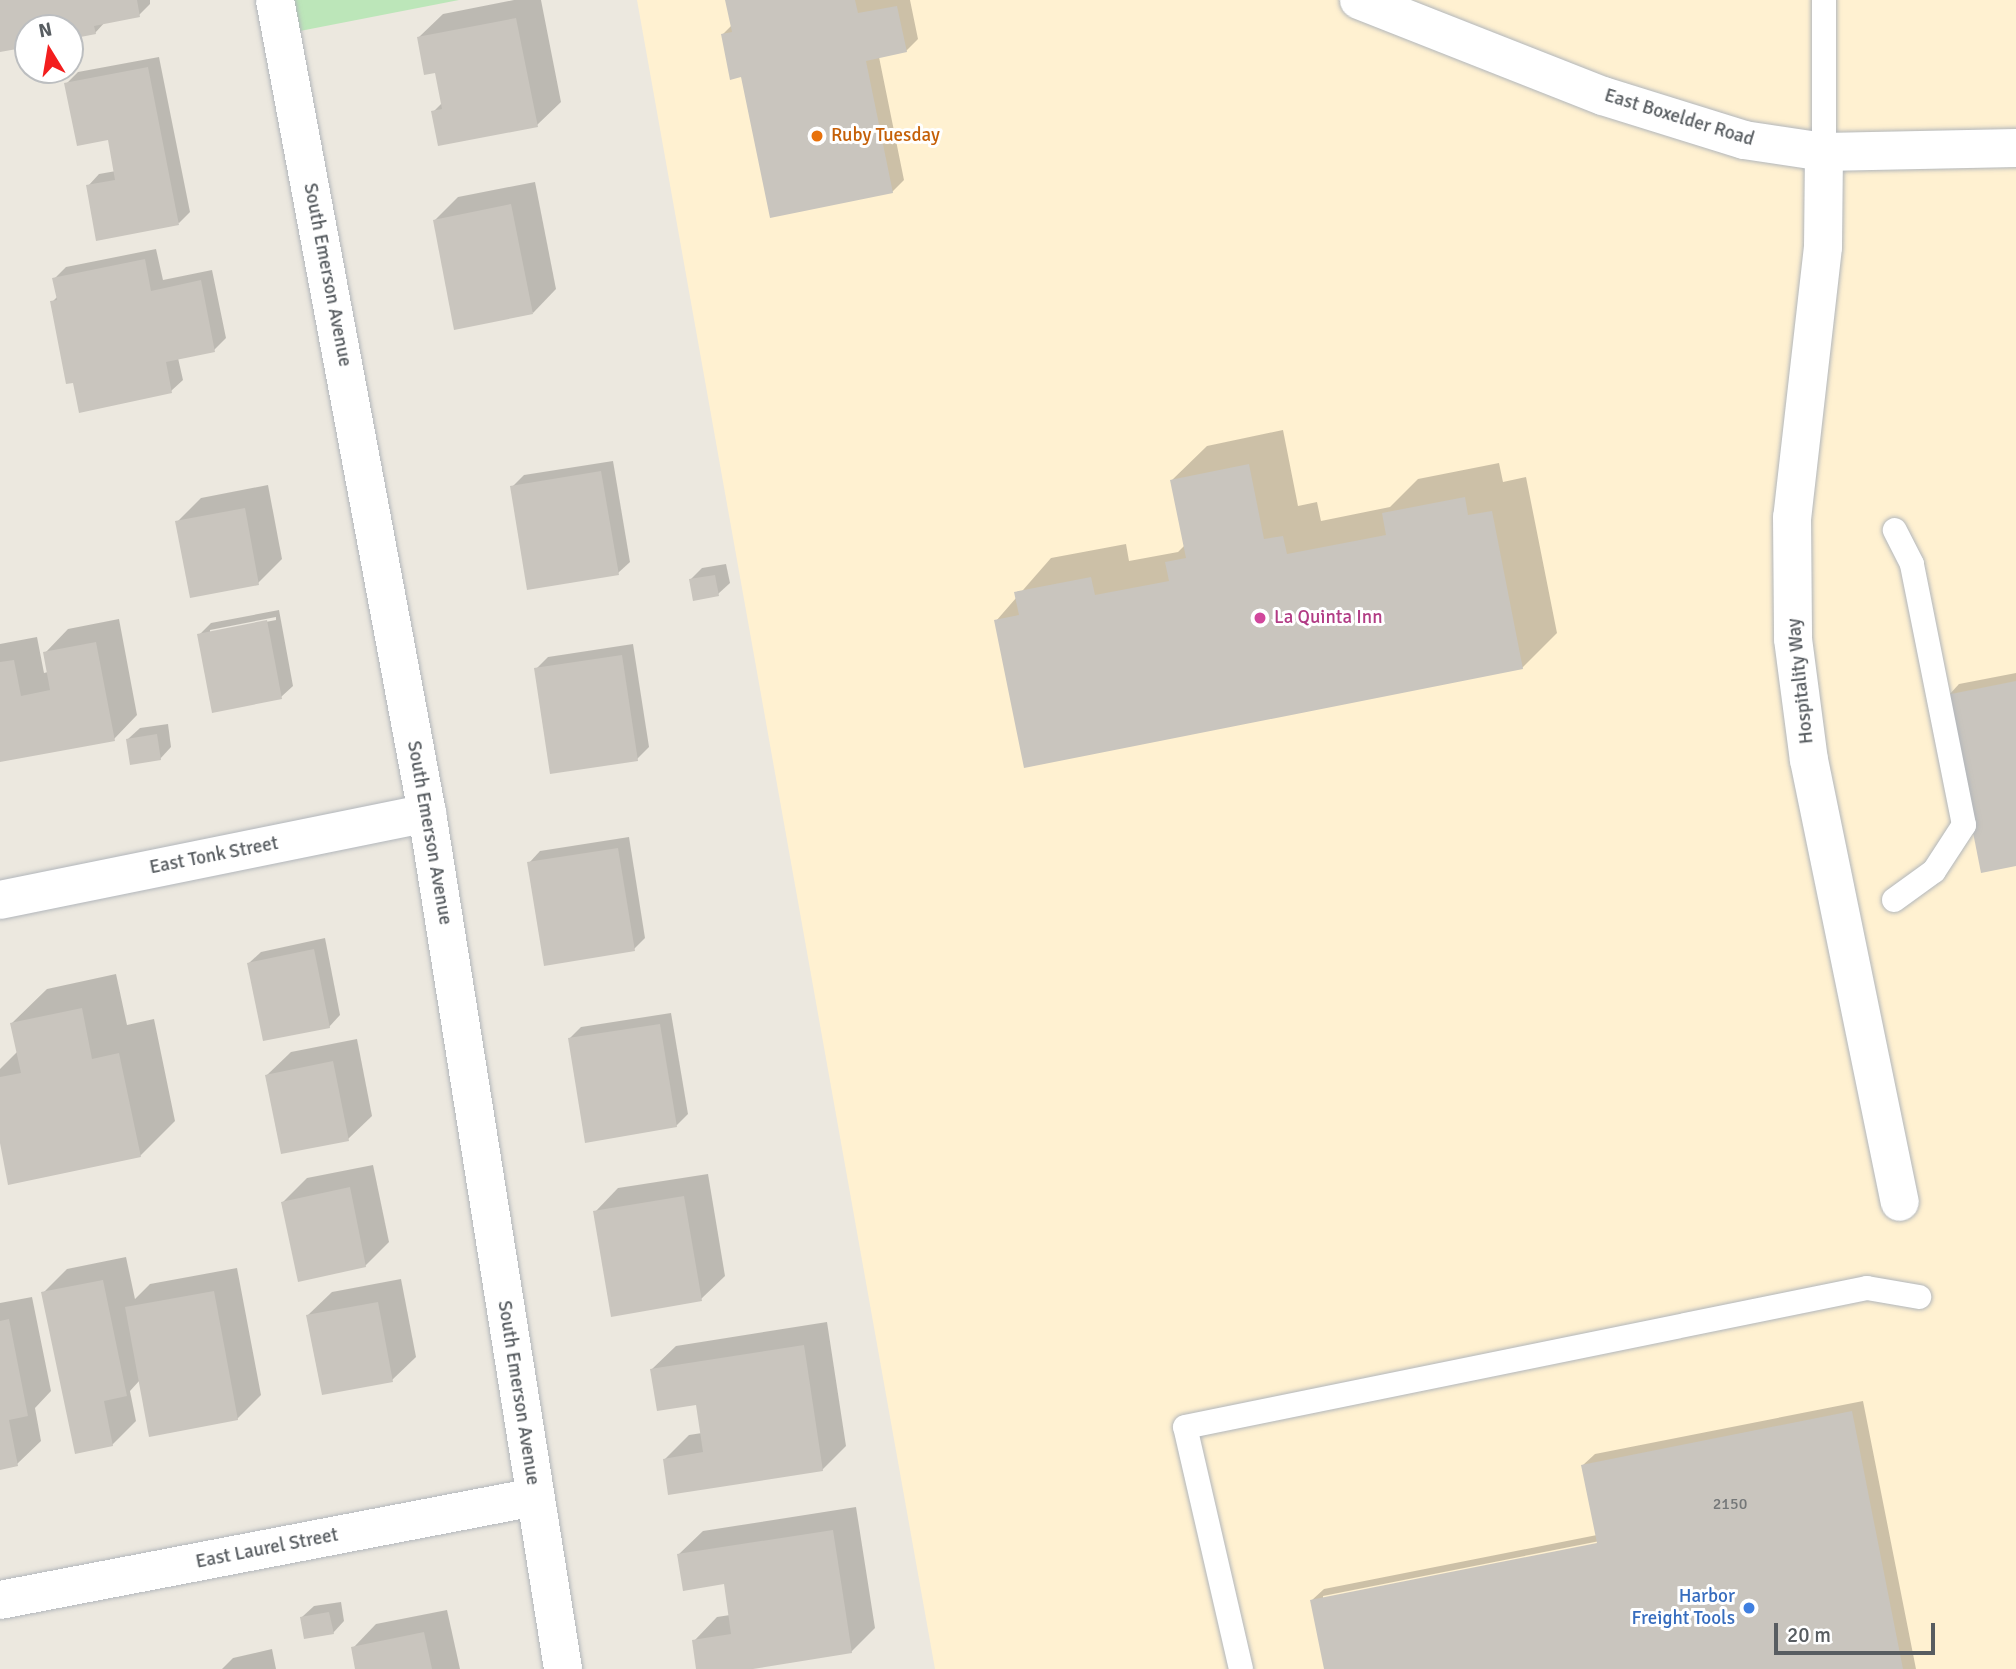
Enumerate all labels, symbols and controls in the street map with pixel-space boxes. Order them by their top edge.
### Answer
north arrow [14,14,84,84]
text: N [37,17,54,43]
street label: East Boxelder Road [1601,84,1757,152]
place label: Ruby Tuesday [831,125,940,147]
marker: Ruby Tuesday [809,128,825,144]
street label: South Emerson Avenue [298,181,356,369]
place label: La Quinta Inn [1274,607,1383,629]
marker: La Quinta Inn [1252,610,1268,626]
street label: Hospitality Way [1783,617,1819,745]
street label: South Emerson Avenue [402,739,456,927]
street label: East Tonk Street [148,832,280,880]
street label: South Emerson Avenue [492,1299,544,1487]
house number: 2150 [1713,1494,1747,1514]
street label: East Laurel Street [194,1524,340,1574]
place label: Harbor Freight Tools [1632,1586,1735,1630]
marker: Harbor Freight Tools [1741,1600,1757,1616]
scale bar [1778,1610,1939,1654]
text: 20 m [1787,1622,1831,1648]

